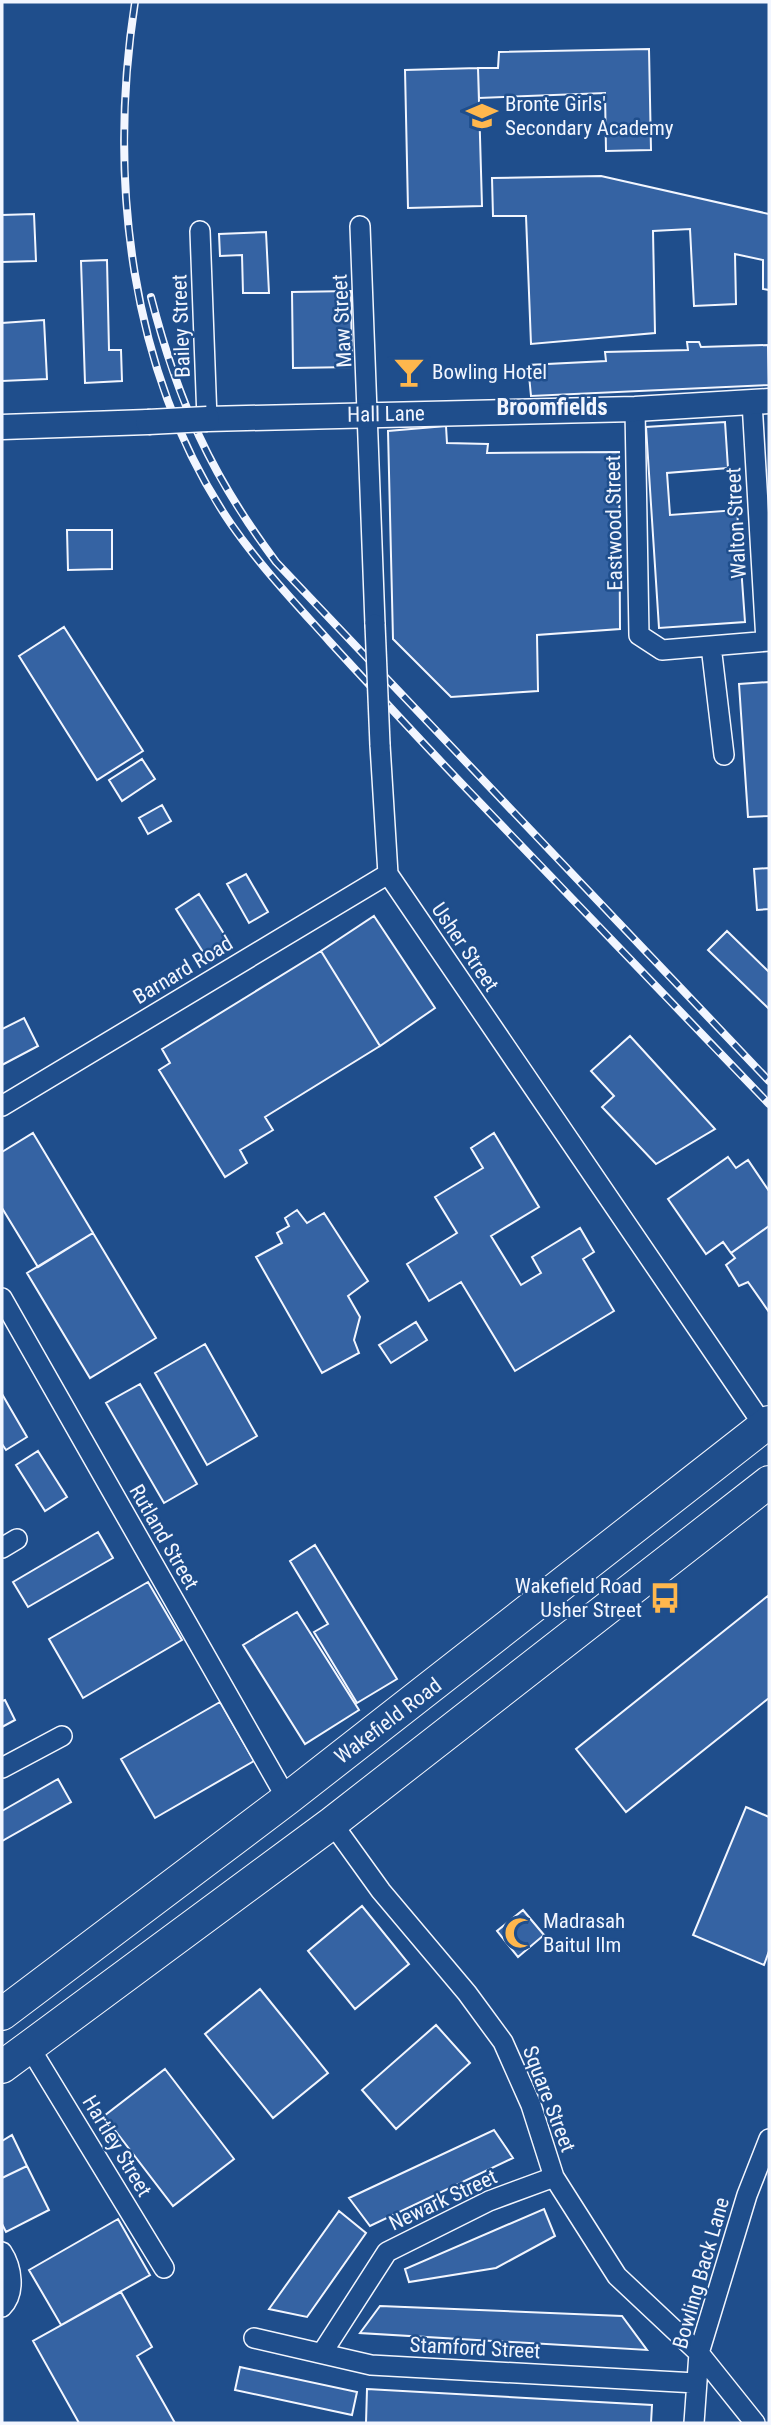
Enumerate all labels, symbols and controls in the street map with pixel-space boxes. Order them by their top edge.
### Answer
place label: Bronte Girls' Secondary Academy [505,92,674,140]
school or university icon: Bronte Girls' Secondary Academy [465,99,499,133]
street label: Bailey Street [167,274,195,378]
street label: Maw Street [328,274,356,368]
bar icon: Bowling Hotel [392,355,426,389]
place label: Bowling Hotel [432,360,547,384]
district label: Broomfields [496,394,608,421]
street label: Hall Lane [347,401,425,427]
street label: Eastwood Street [601,455,627,591]
street label: Walton Street [721,467,751,579]
street label: Usher Street [427,898,503,996]
street label: Barnard Road [129,931,237,1009]
street label: Rutland Street [124,1480,204,1594]
place label: Wakefield Road Usher Street [515,1574,642,1622]
bus stop icon: Wakefield Road Usher Street [648,1581,682,1615]
street label: Wakefield Road [330,1673,446,1769]
place label: Madrasah Baitul Ilm [543,1909,625,1957]
mosque icon: Madrasah Baitul Ilm [503,1916,537,1950]
street label: Square Street [518,2043,580,2155]
street label: Hartley Street [77,2091,157,2201]
street label: Newark Street [385,2165,501,2235]
street label: Bowling Back Lane [668,2194,734,2351]
street label: Stamford Street [409,2333,541,2363]

